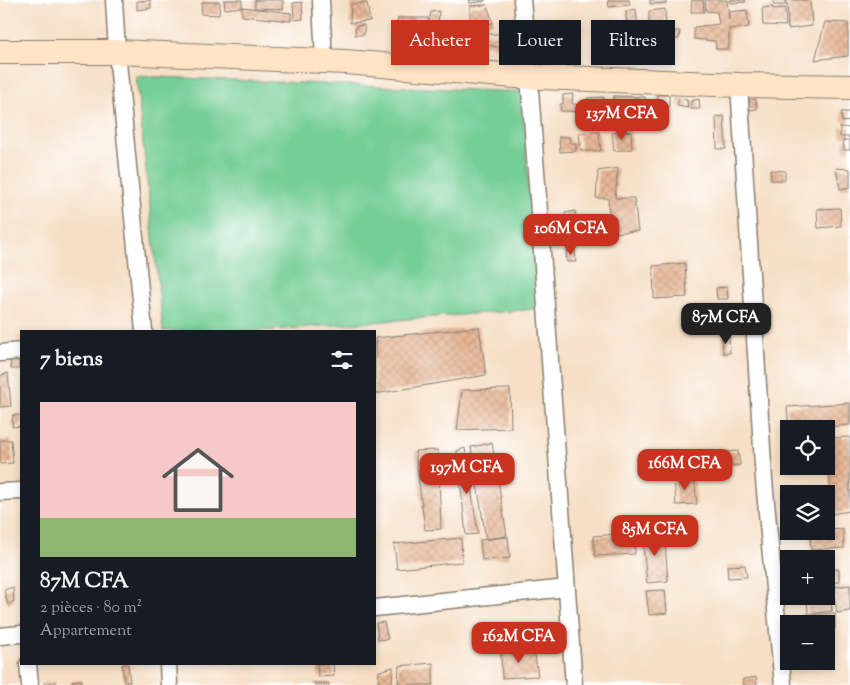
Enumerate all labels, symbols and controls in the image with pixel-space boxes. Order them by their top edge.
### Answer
chip: Acheter [391,20,489,65]
chip: Louer [499,20,581,65]
chip: Filtres [591,20,675,65]
pin: 137M CFA [570,98,674,141]
text: 137M CFA [586,103,658,126]
pin: 106M CFA [519,214,623,256]
text: 106M CFA [534,218,608,241]
pin: 87M CFA [680,302,772,345]
text: 87M CFA [692,307,760,330]
text: 7 biens [40,345,103,375]
icon: filters [328,346,356,374]
map controls [780,420,835,670]
button: locate [780,420,835,475]
icon: home [153,435,243,525]
pin: 166M CFA [633,448,737,491]
pin: 197M CFA [415,452,519,495]
text: 166M CFA [648,453,722,476]
text: 197M CFA [431,457,503,480]
button: layers [780,485,835,540]
pin: 85M CFA [609,514,701,557]
text: 85M CFA [622,519,688,542]
button: + [780,550,835,605]
text: 87M CFA [40,567,129,597]
text: 2 pièces · 80 m² [40,597,142,620]
button: − [780,615,835,670]
text: Appartement [40,620,132,643]
pin: 162M CFA [467,622,571,664]
text: 162M CFA [483,626,555,649]

